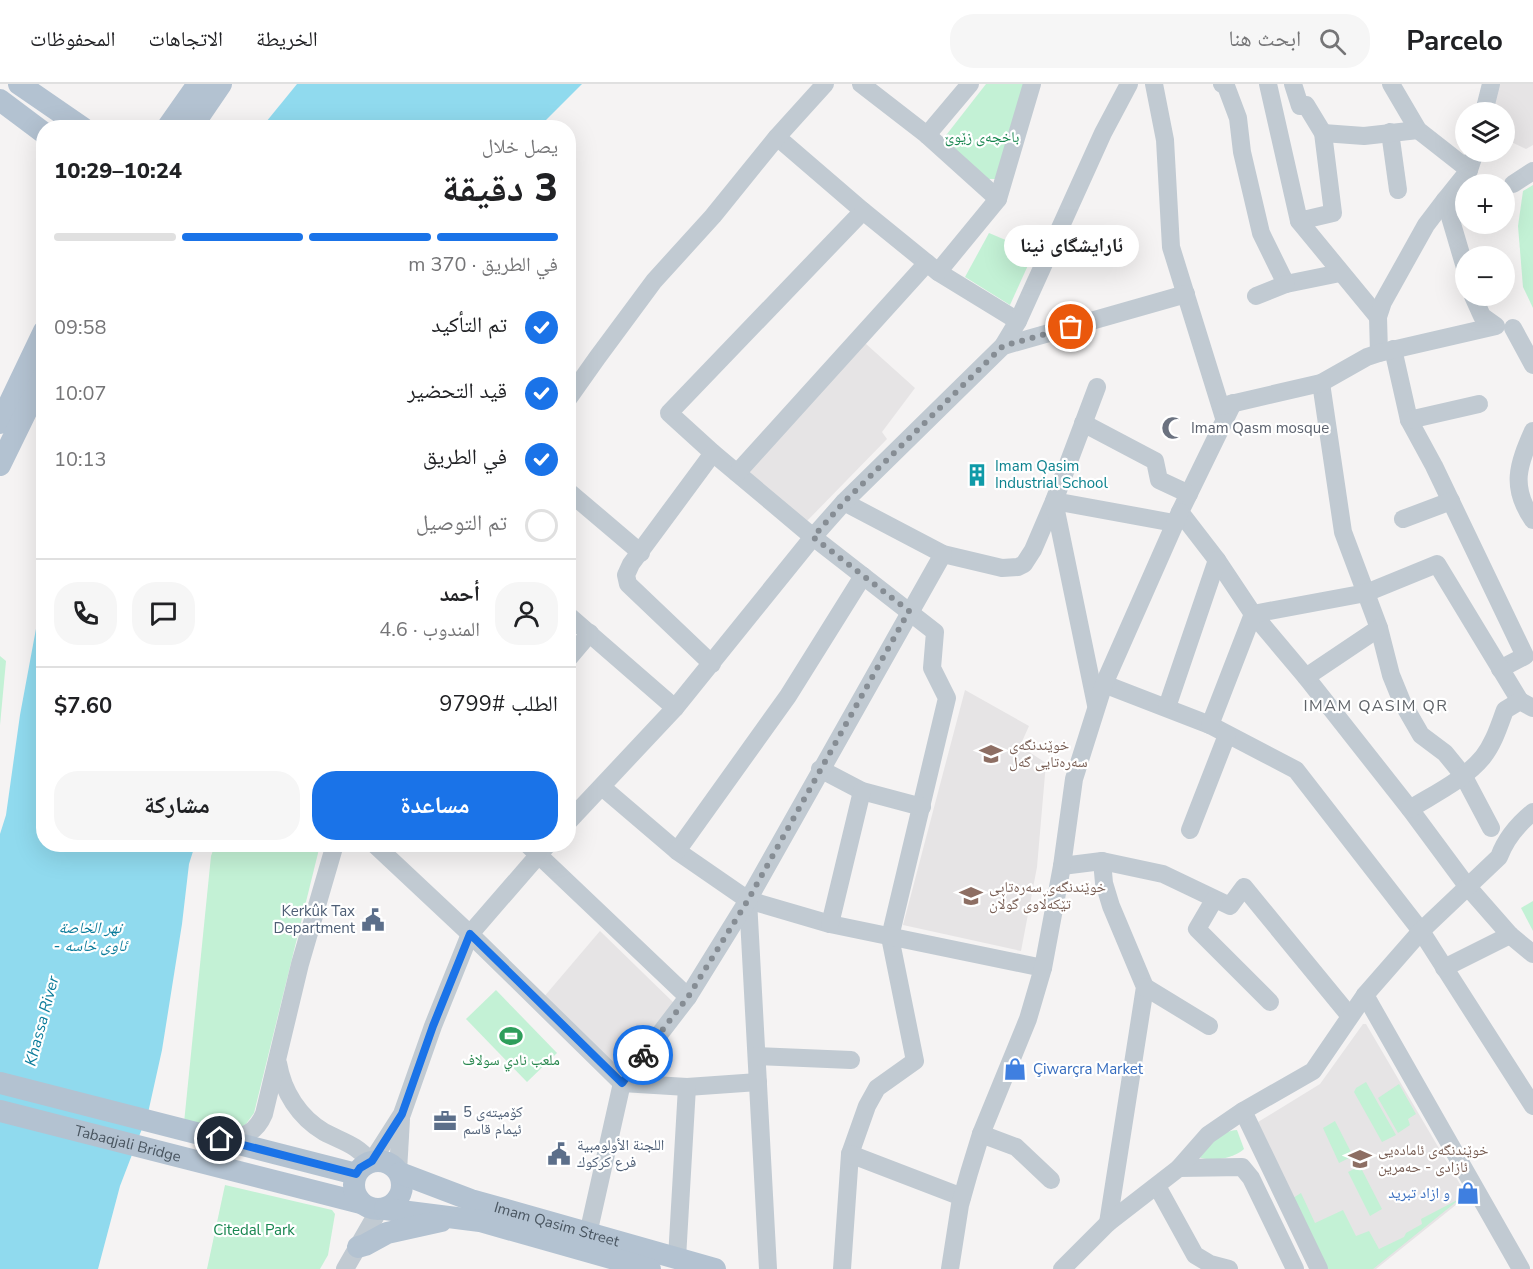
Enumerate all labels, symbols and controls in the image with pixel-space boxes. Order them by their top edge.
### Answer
search box [950,14,1370,68]
text: Parcelo [1406,22,1503,60]
text: ابحث هنا [1229,24,1301,54]
text: المحفوظات [30,25,115,53]
text: الاتجاهات [148,25,223,53]
text: الخريطة [256,25,318,53]
icon: search [1316,25,1349,58]
map controls [1455,102,1515,306]
button: layers [1455,102,1515,162]
park label: باخچەی زێوێ [945,127,1019,147]
text: يصل خلال [482,133,558,160]
text: 10:24–10:29 [54,156,182,186]
text: 3 دقيقة [442,162,558,215]
button: + [1455,174,1515,234]
callout: ئارایشگای نینا [1004,225,1138,267]
text: ئارایشگای نینا [1020,232,1123,259]
button: − [1455,246,1515,306]
text: في الطريق · 370 m [408,251,558,278]
pin [1045,301,1096,352]
text: تم التأكيد [431,310,507,340]
icon: bag [1054,310,1087,343]
icon: check [525,311,558,344]
text: 09:58 [54,314,107,341]
text: قيد التحضير [407,376,507,406]
icon: check [525,377,558,410]
text: 10:07 [54,380,107,407]
mosque icon: Imam Qasm mosque [1160,415,1186,441]
place label: Imam Qasm mosque [1191,418,1329,438]
text: في الطريق [423,442,507,472]
icon: check [525,443,558,476]
text: 10:13 [54,446,107,473]
place label: Imam Qasim Industrial School [995,456,1108,493]
building icon: Imam Qasim Industrial School [964,462,990,488]
text: تم التوصيل [416,508,507,538]
text: أحمد [440,579,480,609]
button: phone [54,582,117,645]
button: chat [132,582,195,645]
button: person [495,582,558,645]
text: المندوب · 4.6 [379,616,480,643]
text: الطلب #9799 [439,689,558,719]
text: $7.60 [54,691,112,721]
district label: IMAM QASIM QR [1303,695,1449,717]
place label: خوێندنگەی سەرەتایی گەل [1009,735,1088,772]
school or university icon: خوێندنگەی سەرەتایی گەل [978,741,1004,767]
button: مشاركة [54,771,300,840]
button: مساعدة [312,771,558,840]
place label: خوێندنگەی سەرەتایی تێکەڵاوی گوڵان [989,877,1107,914]
school or university icon: خوێندنگەی سەرەتایی تێکەڵاوی گوڵان [958,883,984,909]
place label: Kerkûk Tax Department [274,901,356,938]
public building icon: Kerkûk Tax Department [360,907,386,933]
water label: نهر الخاصة - ئاوی خاسە [54,917,129,957]
water label: Khassa River [19,972,65,1068]
sports icon: ملعب نادي سولاف [498,1023,524,1049]
courier [613,1025,673,1085]
icon: bike [627,1039,660,1072]
place label: ملعب نادي سولاف [462,1050,560,1072]
shop icon: Çiwarçra Market [1002,1056,1028,1082]
place label: Çiwarçra Market [1033,1059,1144,1079]
place label: کۆمیتەی 5 ئیمام قاسم [463,1102,523,1139]
office icon: کۆمیتەی 5 ئیمام قاسم [432,1108,458,1134]
pin [194,1113,245,1164]
street label: Tabaqjali Bridge [73,1120,183,1167]
icon: home [203,1122,236,1155]
place label: اللجنة الأولومبية فرع كركوك [577,1135,664,1172]
place label: خوێندنگەی ئامادەیی ئازادی - حەمرین [1378,1140,1489,1177]
public building icon: اللجنة الأولومبية فرع كركوك [546,1141,572,1167]
school or university icon: خوێندنگەی ئامادەیی ئازادی - حەمرین [1347,1146,1373,1172]
shop icon: و ازاد تبريد [1455,1180,1481,1206]
place label: و ازاد تبريد [1388,1183,1450,1203]
street label: Imam Qasim Street [492,1197,622,1252]
park label: Citedal Park [213,1220,295,1240]

